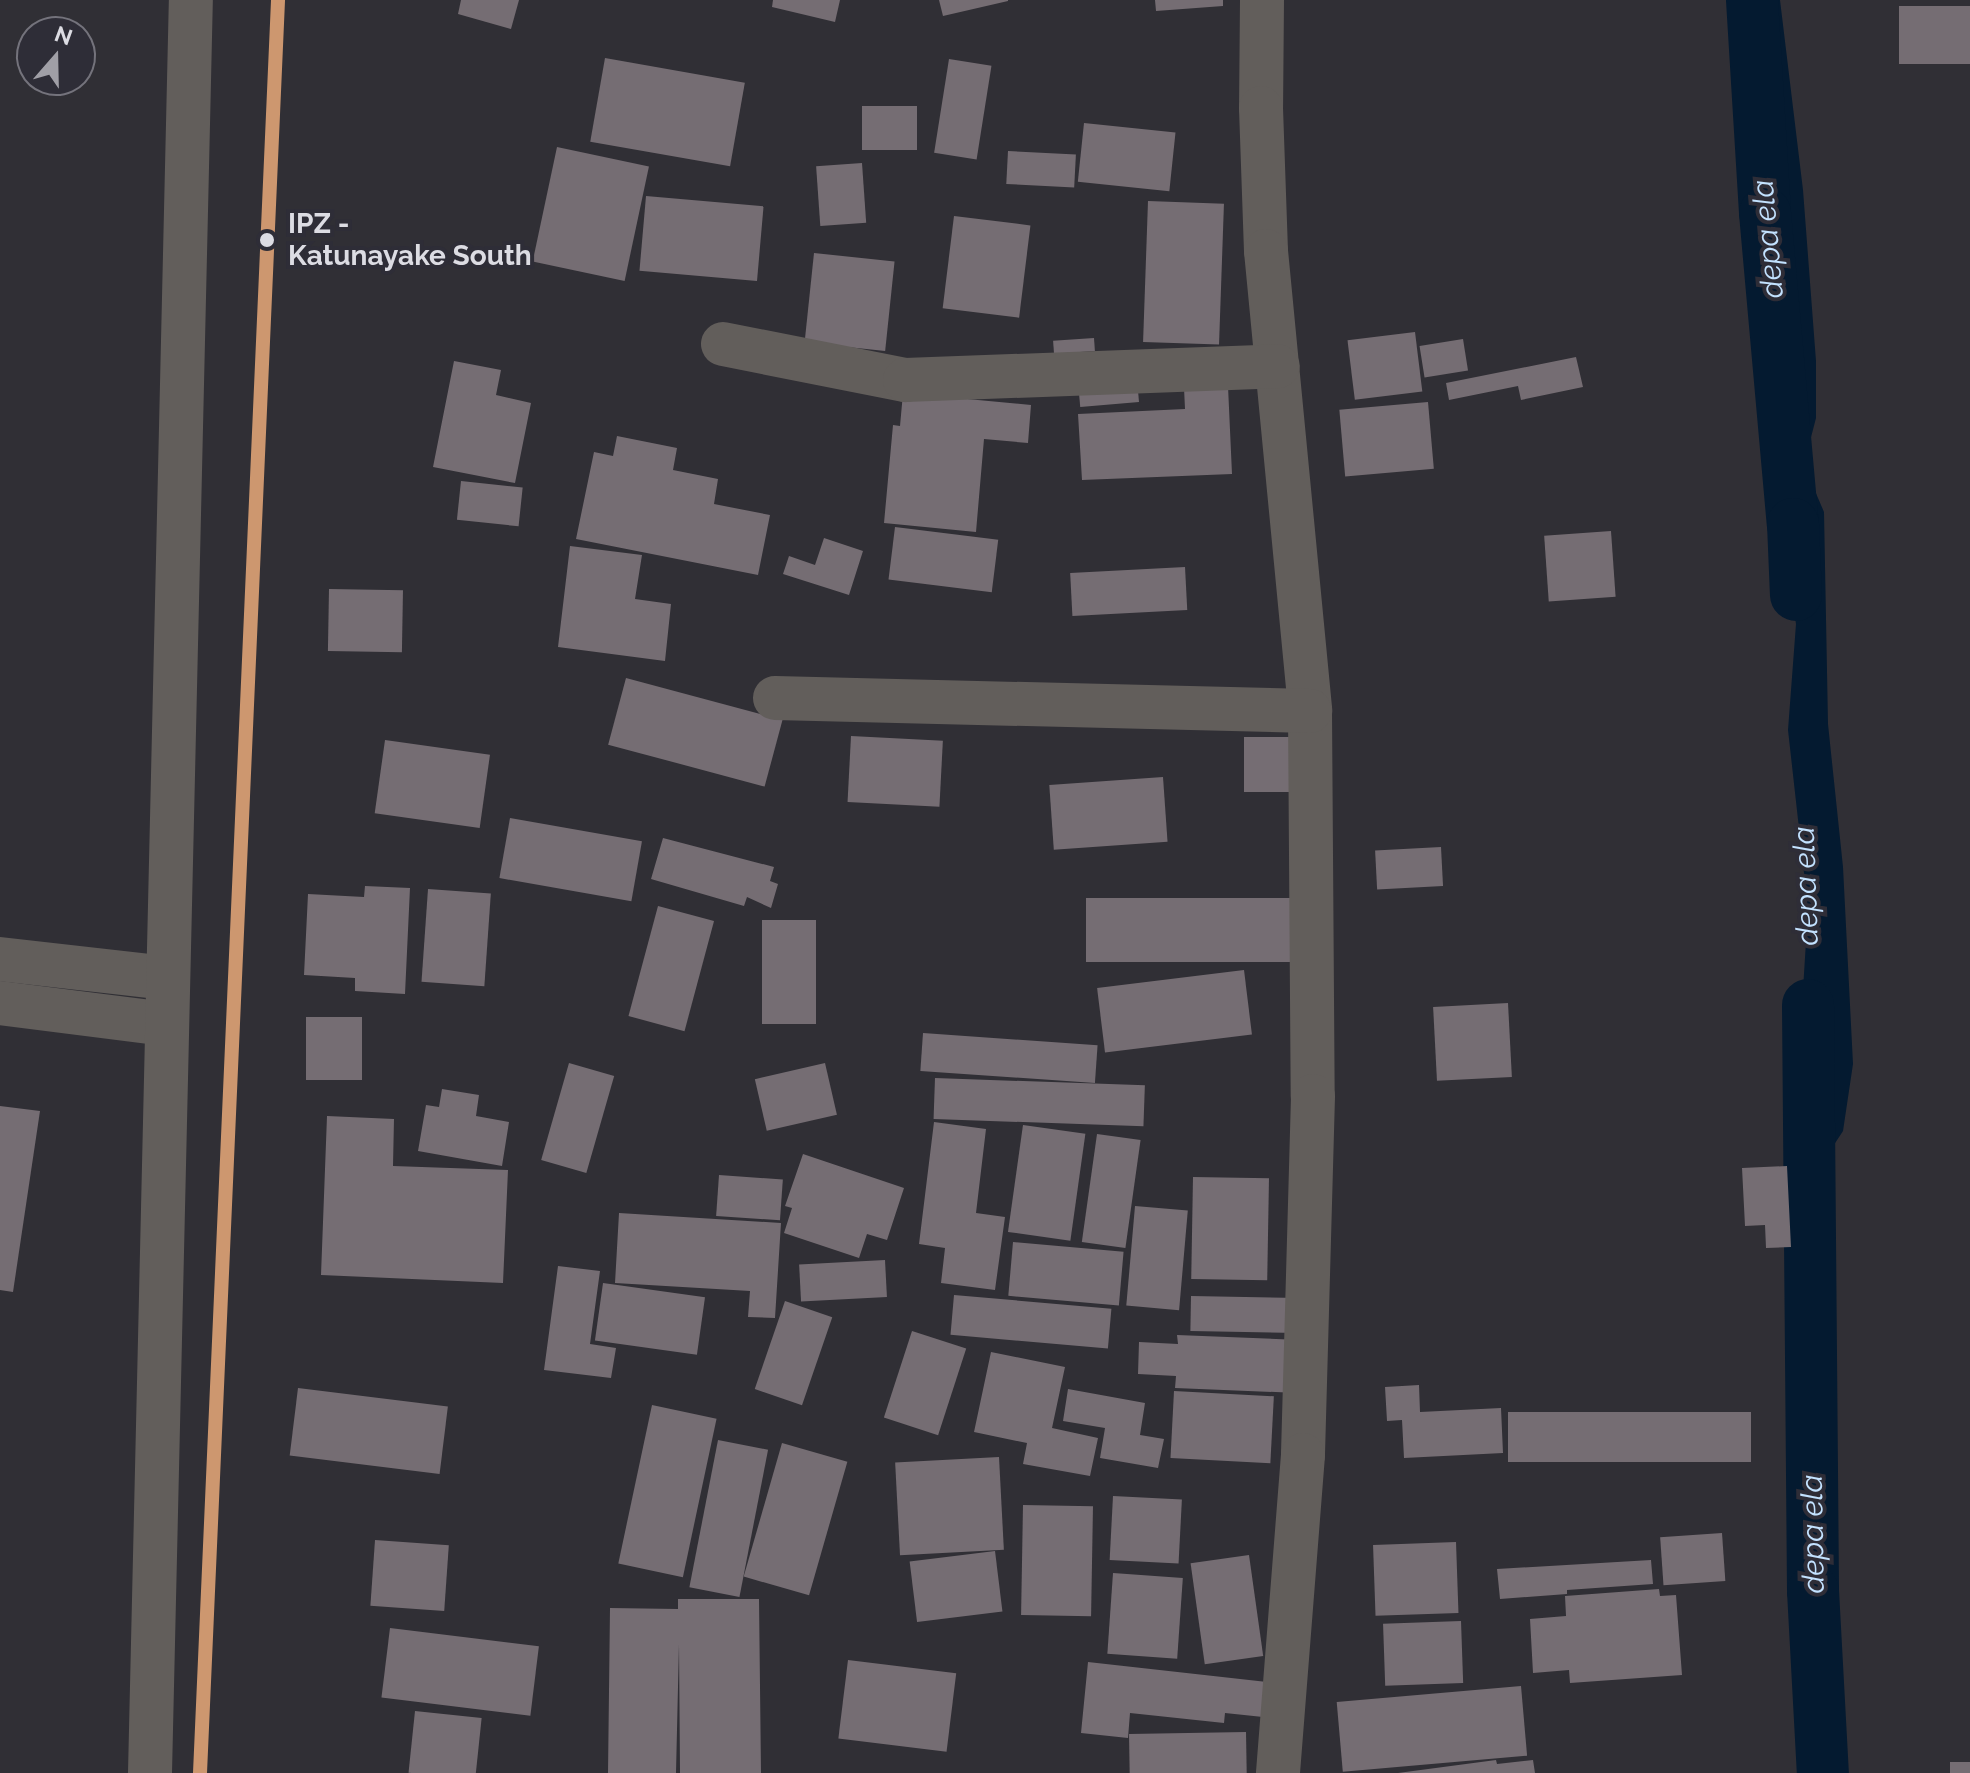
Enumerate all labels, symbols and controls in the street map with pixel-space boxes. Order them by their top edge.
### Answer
north arrow [16,16,96,96]
text: N [51,20,76,50]
water label: depa ela [1745,178,1791,300]
place label: IPZ - Katunayake South [288,207,532,273]
marker: IPZ - Katunayake South [253,226,281,254]
water label: depa ela [1786,826,1826,946]
water label: depa ela [1794,1474,1832,1594]

